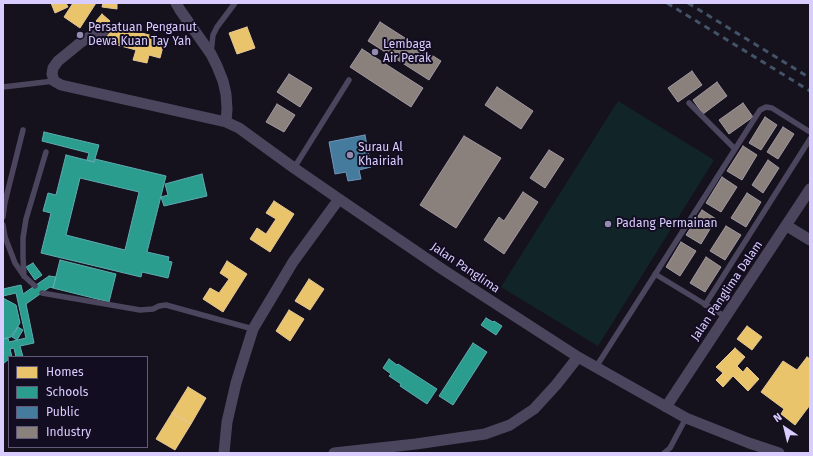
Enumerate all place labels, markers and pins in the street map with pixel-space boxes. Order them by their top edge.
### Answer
place label: Persatuan Penganut Dewa Kuan Tay Yah [88,21,197,49]
marker: Persatuan Penganut Dewa Kuan Tay Yah [75,30,85,40]
place label: Lembaga Air Perak [383,38,431,66]
marker: Lembaga Air Perak [370,47,380,57]
place label: Surau Al Khairiah [358,141,404,169]
marker: Surau Al Khairiah [345,150,355,160]
place label: Padang Permainan [616,217,718,231]
marker: Padang Permainan [603,219,613,229]

